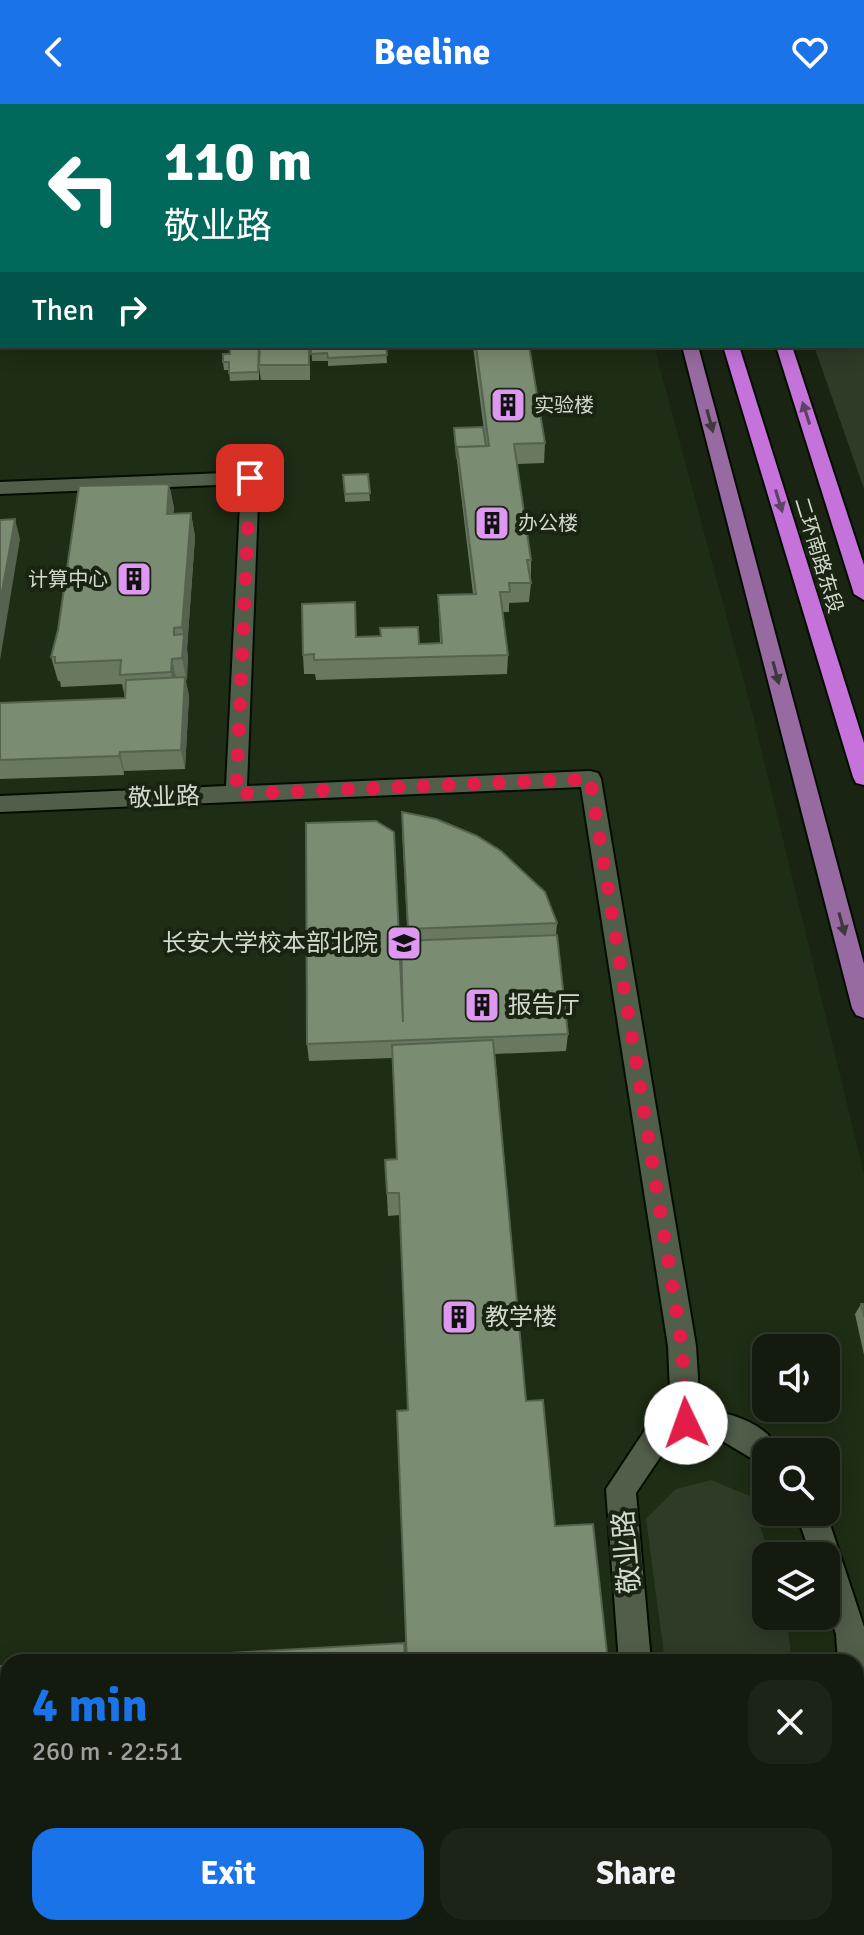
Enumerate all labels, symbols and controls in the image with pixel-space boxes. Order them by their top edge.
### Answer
icon: back [32,30,76,74]
text: Beeline [374,30,490,75]
icon: heart [788,30,832,74]
text: 110 m [164,127,312,196]
icon: left [32,136,136,240]
text: 敬业路 [164,204,272,249]
icon: right [110,288,154,332]
text: Then [32,292,94,329]
building icon: 实验楼 [489,386,527,424]
place label: 实验楼 [534,393,594,418]
one-way arrow [799,401,812,425]
one-way arrow [704,409,716,434]
pin [216,444,284,512]
icon: arrive [228,456,272,500]
one-way arrow [773,489,786,513]
street label: 二环南路东段 [789,494,848,616]
building icon: 办公楼 [473,504,511,542]
place label: 办公楼 [518,511,578,536]
building icon: 计算中心 [115,560,153,598]
place label: 计算中心 [28,567,108,592]
one-way arrow [770,660,782,685]
street label: 敬业路 [127,781,201,813]
one-way arrow [836,913,849,937]
school or university icon: 长安大学校本部北院 [385,924,423,962]
place label: 长安大学校本部北院 [162,928,378,958]
building icon: 报告厅 [463,986,501,1024]
place label: 报告厅 [508,990,580,1020]
building icon: 教学楼 [440,1298,478,1336]
place label: 教学楼 [485,1302,557,1332]
map controls [752,1334,840,1630]
button: sound [752,1334,840,1422]
position arrow [644,1381,728,1465]
button: search [752,1438,840,1526]
street label: 敬业路 [606,1509,648,1595]
button: layers [752,1542,840,1630]
text: 4 min [32,1676,148,1735]
button: close [748,1680,832,1764]
text: 260 m · 22:51 [32,1736,183,1768]
button: Exit [32,1828,424,1920]
button: Share [440,1828,832,1920]

